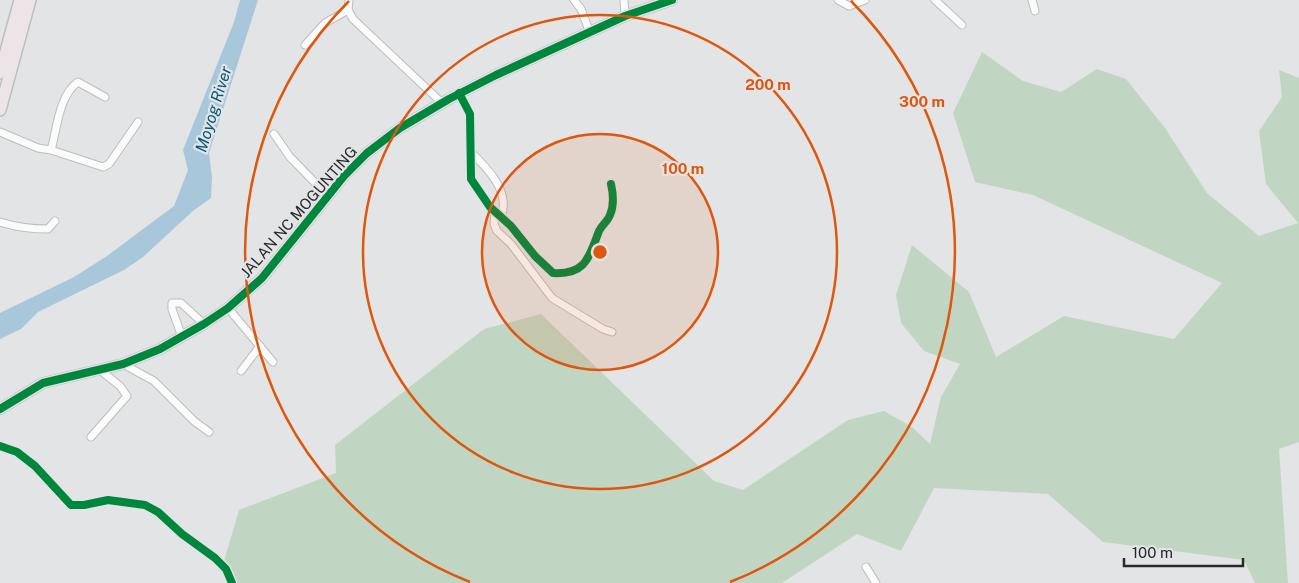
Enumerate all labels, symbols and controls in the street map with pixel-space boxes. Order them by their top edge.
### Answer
water label: Moyog River [191,63,236,154]
text: 200 m [745,76,791,93]
text: 300 m [899,93,945,110]
street label: JALAN NC MOGUNTING [237,143,360,281]
text: 100 m [662,160,704,177]
centre of rings [591,243,609,261]
scale bar [1124,536,1243,568]
text: 100 m [1132,544,1173,561]

